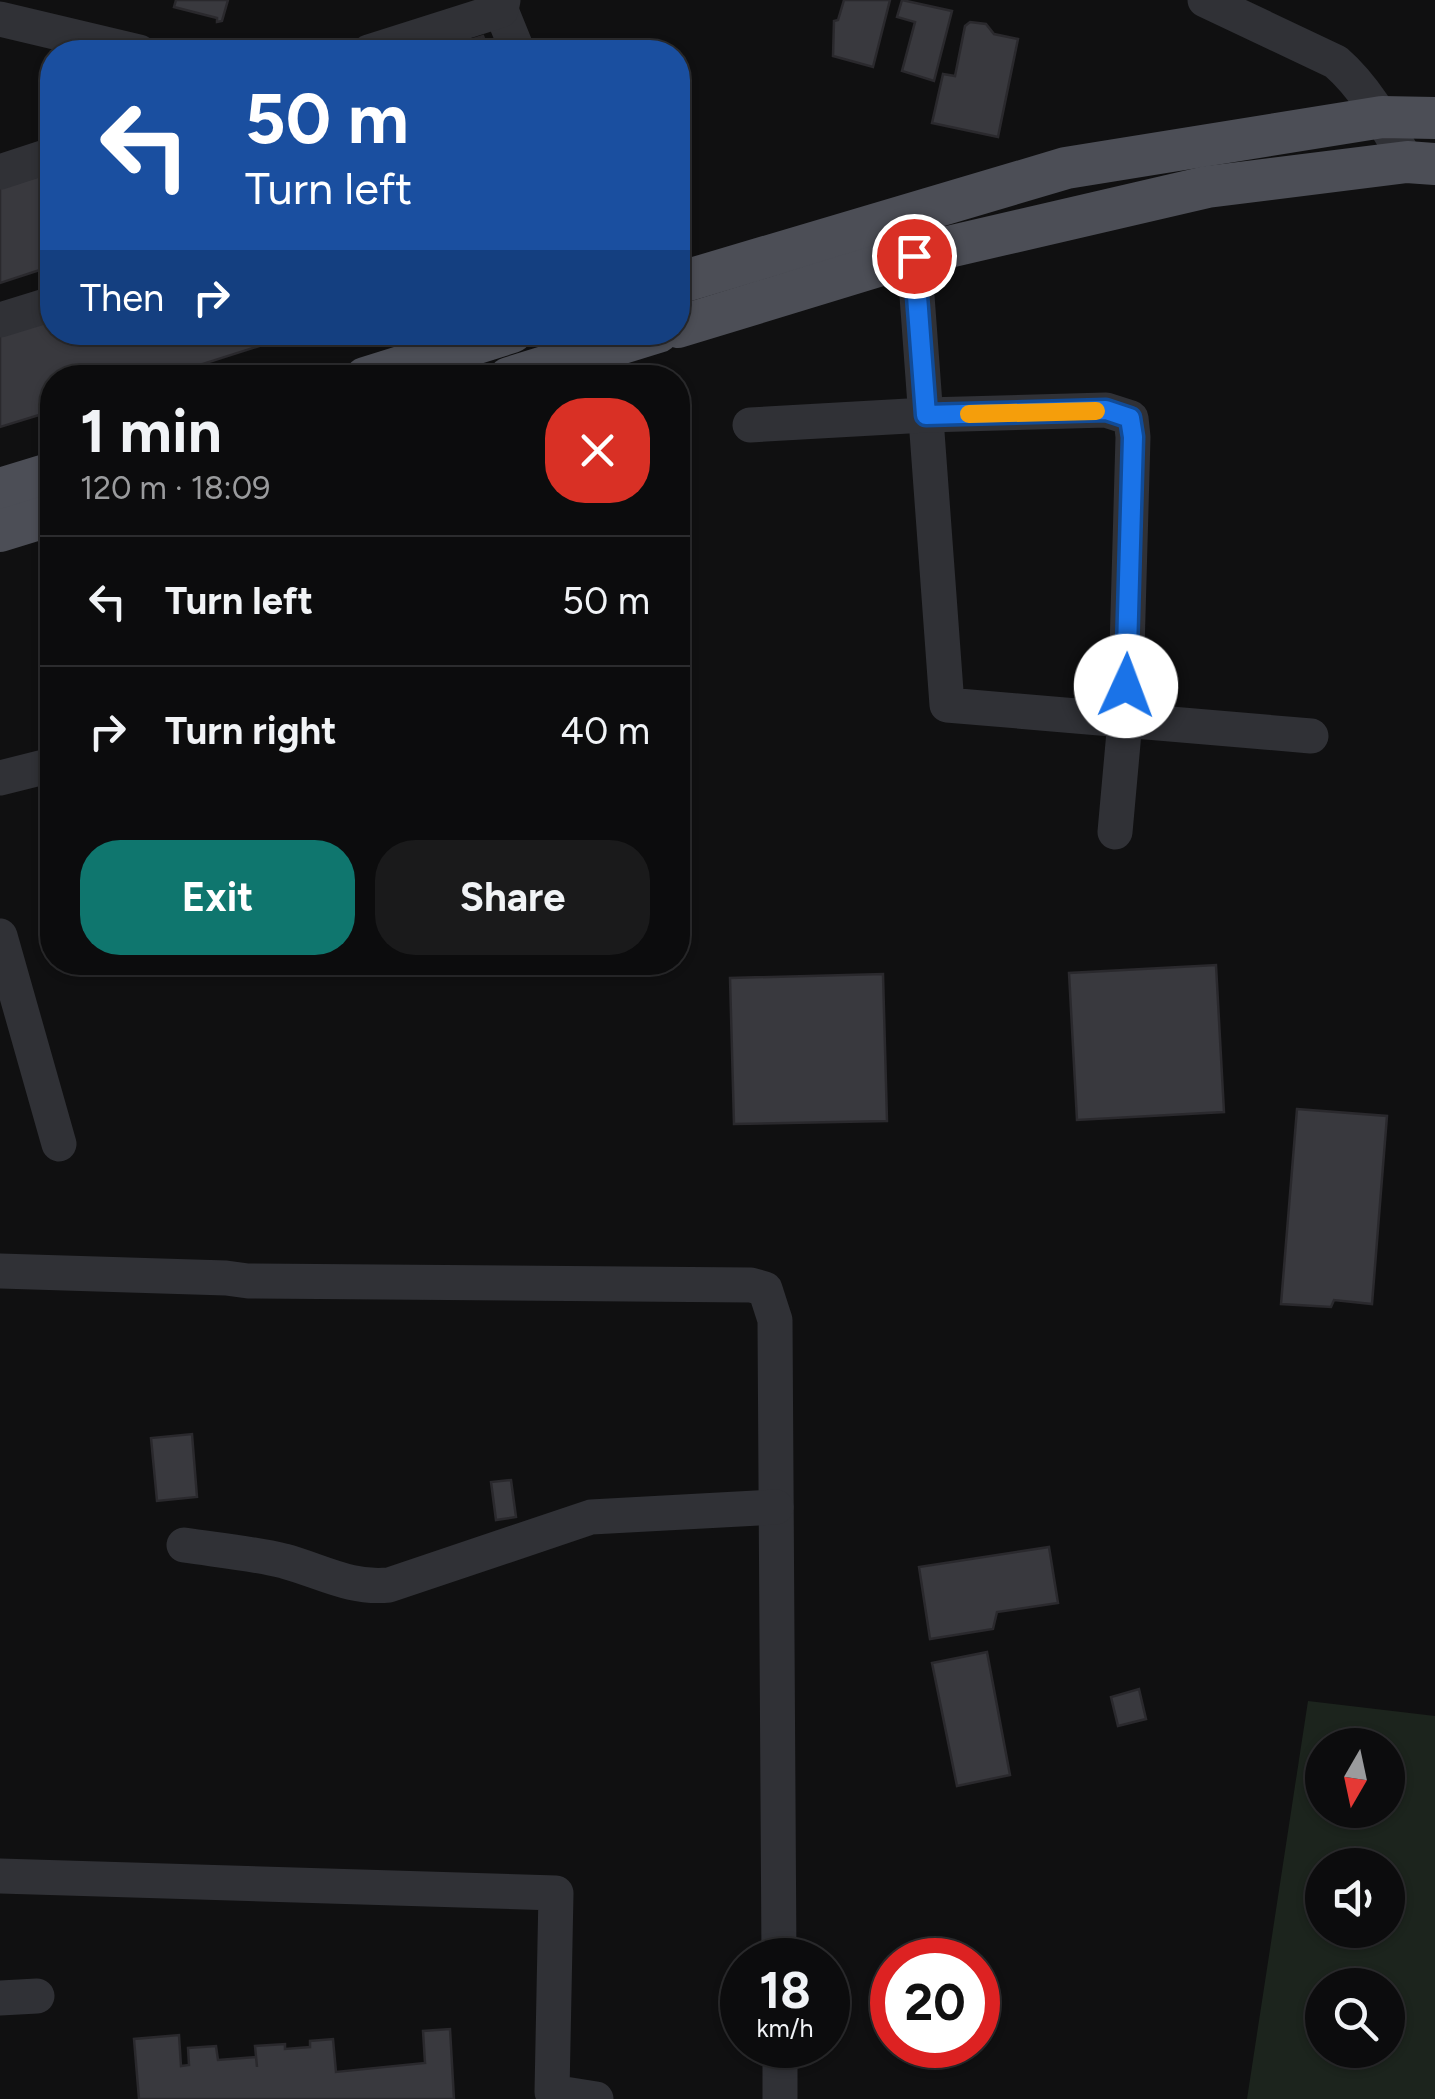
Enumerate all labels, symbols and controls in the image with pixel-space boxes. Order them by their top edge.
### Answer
text: 50 m [245,76,409,161]
icon: left [80,80,210,210]
text: Turn left [245,161,412,215]
pin [872,214,957,299]
icon: arrive [887,229,942,284]
icon: right [184,270,239,325]
text: Then [80,275,164,321]
text: 1 min [80,395,222,467]
button: close [545,398,650,503]
text: 120 m · 18:09 [80,469,270,507]
icon: left [80,574,135,629]
text: Turn left [165,578,313,624]
text: 50 m [562,578,650,624]
position arrow [1074,634,1178,738]
icon: right [80,704,135,759]
text: Turn right [165,708,337,754]
text: 40 m [560,708,650,754]
button: Exit [80,840,355,955]
button: Share [375,840,650,955]
north arrow [1305,1728,1405,1828]
map controls [1305,1728,1405,2068]
button: sound [1305,1848,1405,1948]
speed limit sign: 20 [870,1938,1000,2068]
text: 18 [759,1960,811,2021]
button: search [1305,1968,1405,2068]
text: km/h [756,2013,814,2043]

